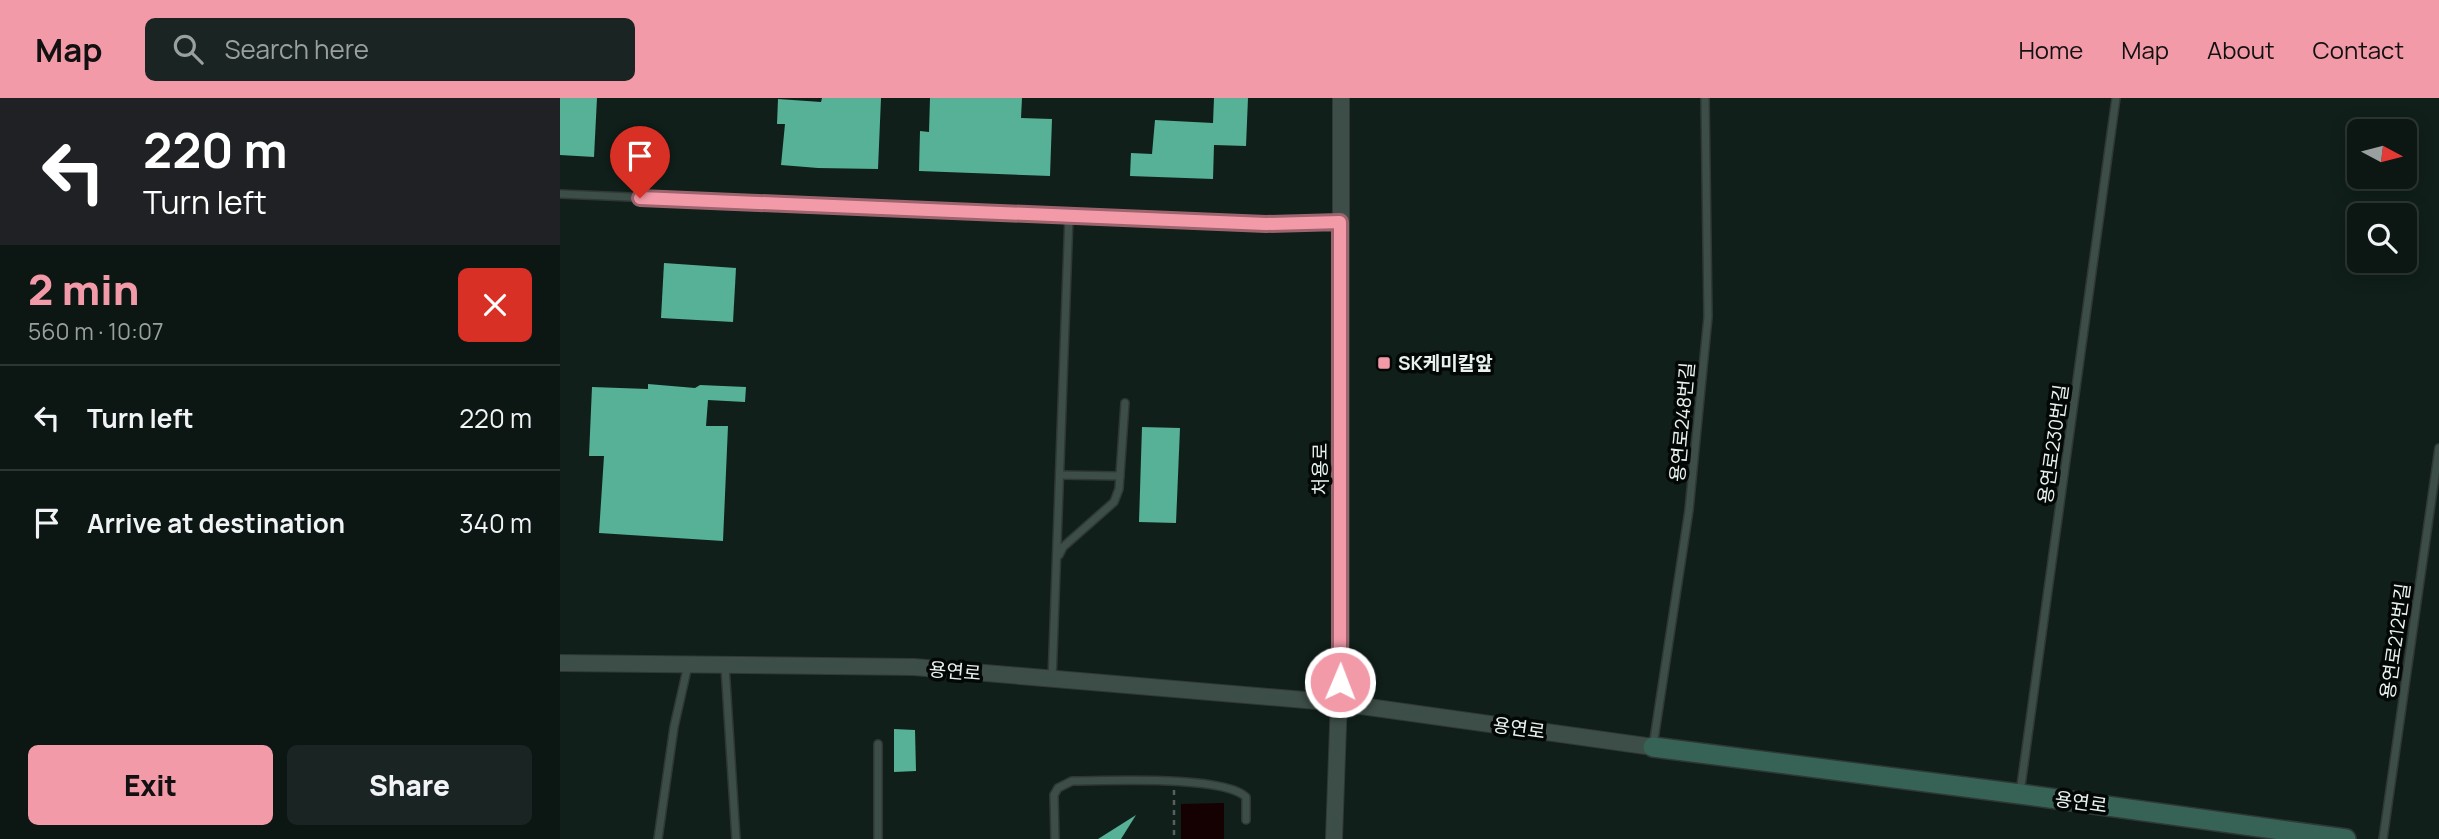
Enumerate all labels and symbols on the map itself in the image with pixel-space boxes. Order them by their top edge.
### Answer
north arrow [2347,119,2417,189]
pin [610,126,670,198]
place label: SK케미칼앞 [1398,350,1493,376]
marker: SK케미칼앞 [1376,355,1392,371]
street label: 용연로248번길 [1664,361,1700,483]
street label: 용연로230번길 [2032,383,2074,505]
street label: 처용로 [1307,443,1333,495]
street label: 용연로212번길 [2374,582,2416,700]
position arrow [1303,645,1377,719]
street label: 용연로 [928,656,982,686]
street label: 용연로 [1491,711,1547,745]
street label: 용연로 [2053,785,2109,819]

